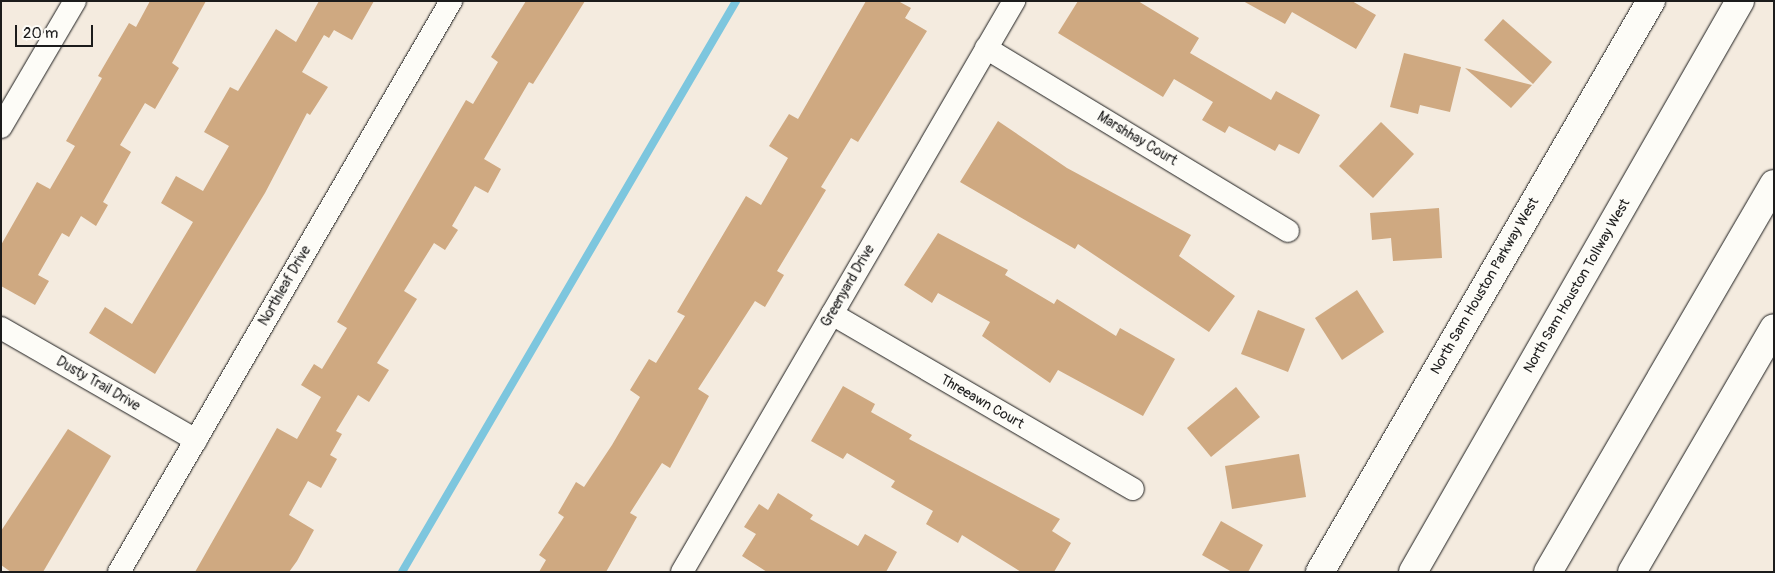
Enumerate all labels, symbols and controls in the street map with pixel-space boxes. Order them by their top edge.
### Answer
scale bar [18,15,95,47]
text: 20 m [23,24,58,43]
street label: Marshhay Court [1094,109,1180,169]
street label: North Sam Houston Parkway West [1427,195,1543,377]
street label: North Sam Houston Tollway West [1520,196,1634,376]
street label: Greenyard Drive [818,242,878,330]
street label: Northleaf Drive [255,243,315,329]
street label: Dusty Trail Drive [53,353,143,415]
street label: Threeawn Court [937,371,1027,433]

